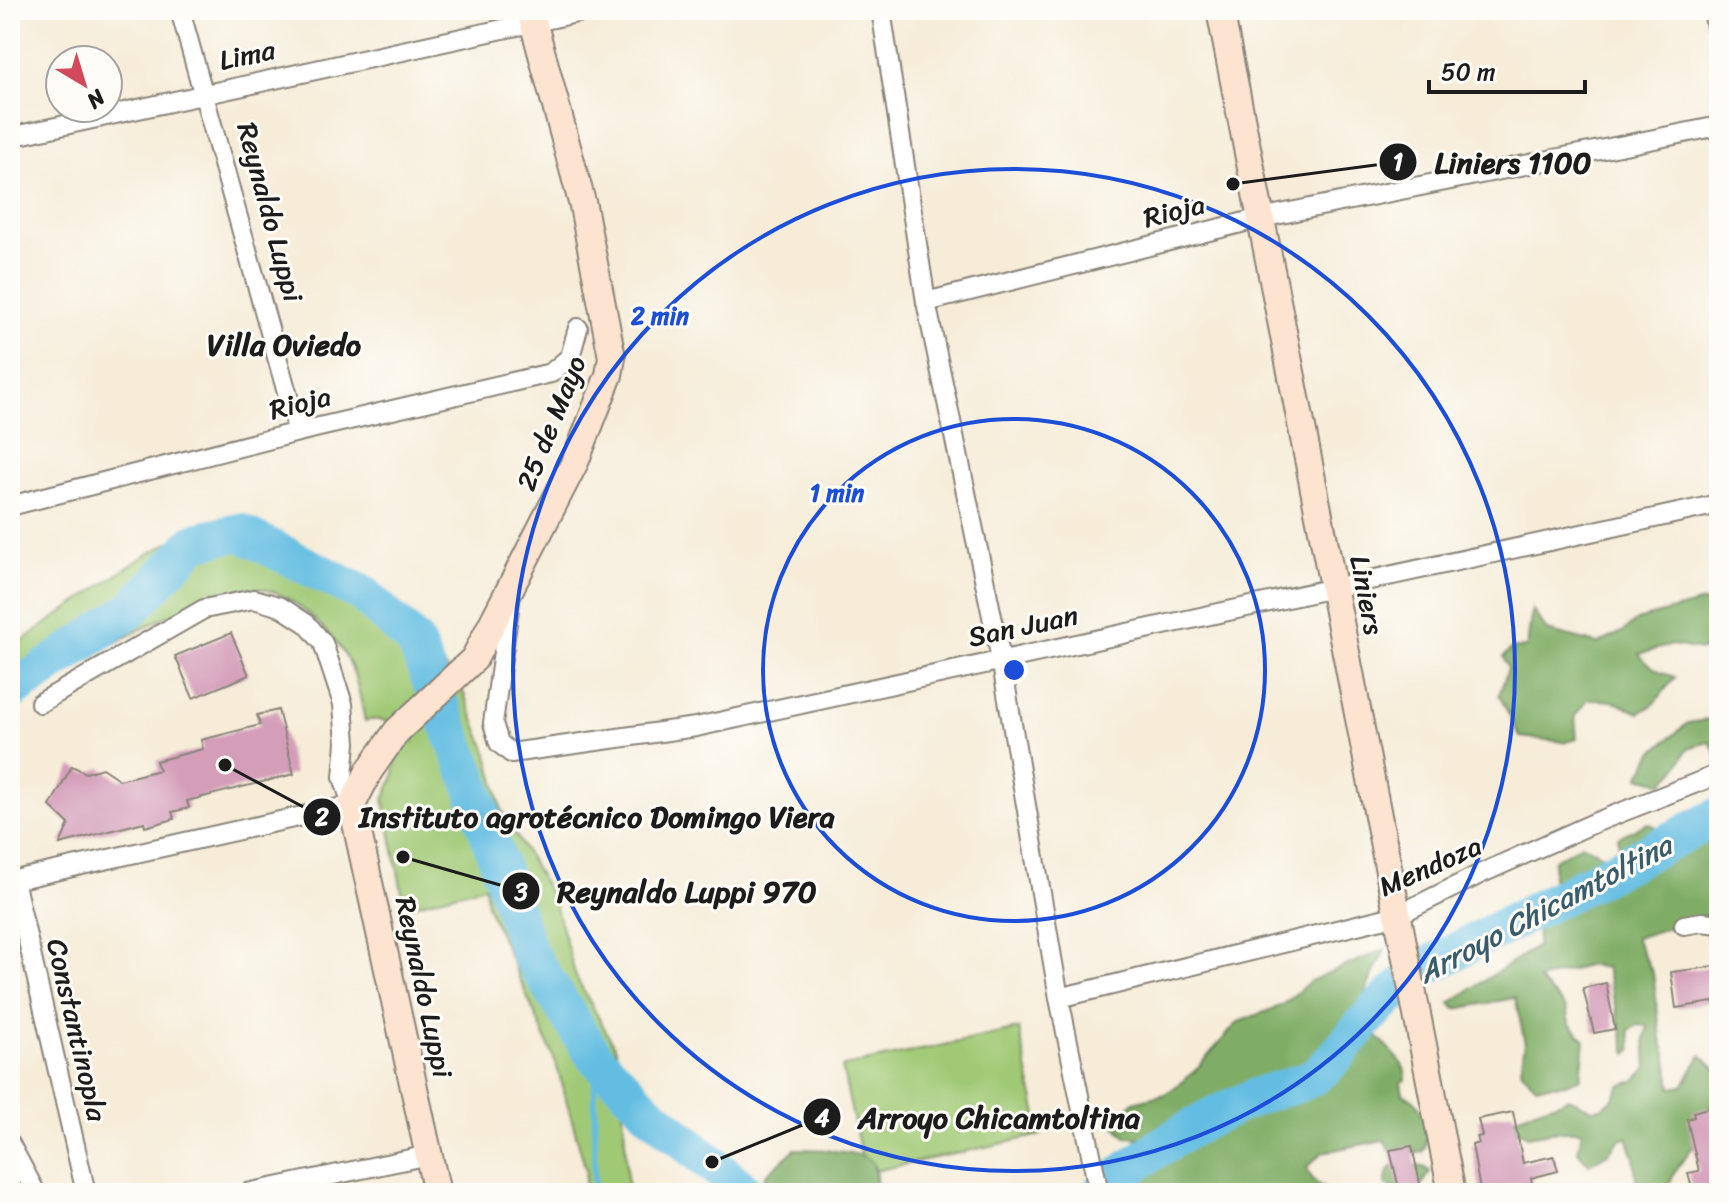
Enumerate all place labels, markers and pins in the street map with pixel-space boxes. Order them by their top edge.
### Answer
callout: Liniers 1100 [1378,135,1607,189]
centre of rings [1000,656,1028,684]
callout: Instituto agrotécnico Domingo Viera [302,790,851,844]
callout: Reynaldo Luppi 970 [501,864,832,918]
callout: Arroyo Chicamtoltina [802,1090,1156,1144]

